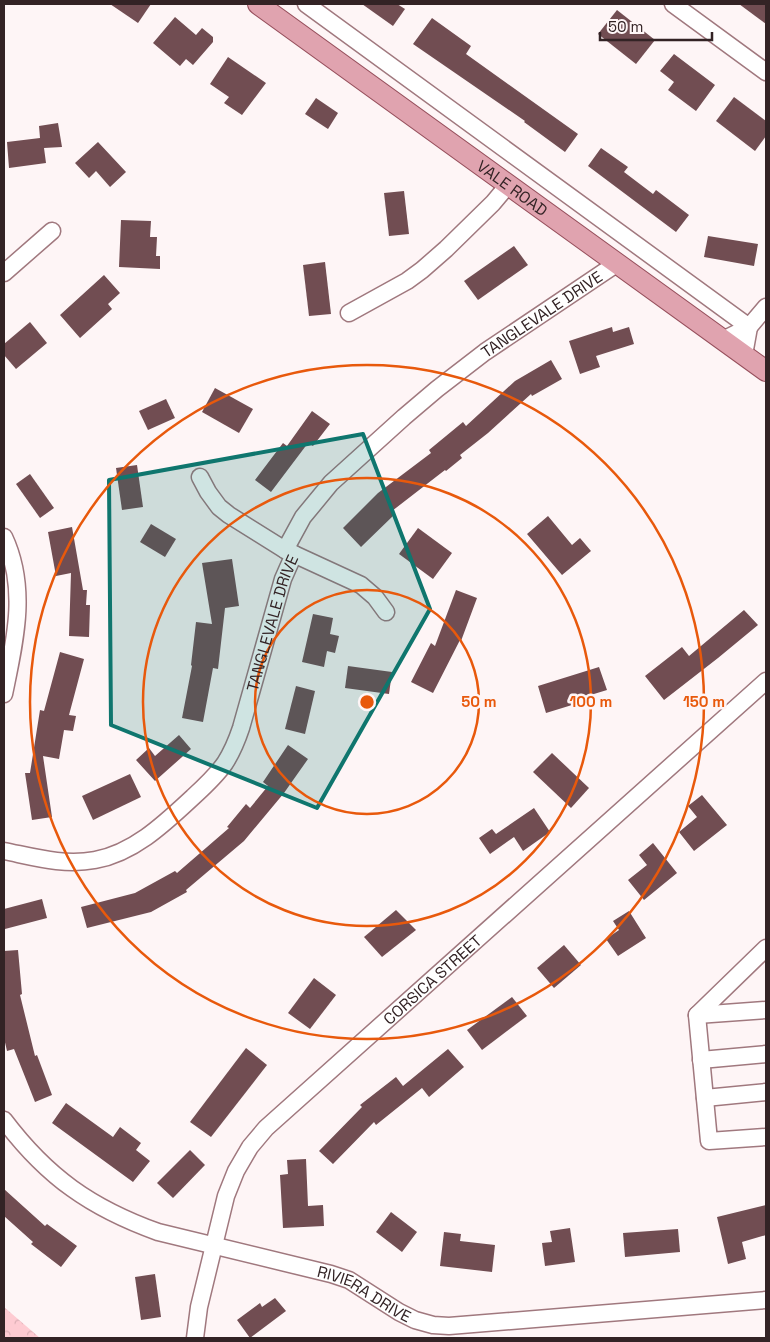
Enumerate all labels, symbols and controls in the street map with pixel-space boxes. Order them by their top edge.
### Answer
scale bar [600,10,712,42]
text: 50 m [608,17,643,36]
street label: VALE ROAD [473,155,552,221]
street label: TANGLEVALE DRIVE [477,266,606,362]
street label: TANGLEVALE DRIVE [241,551,303,694]
text: 50 m [461,692,497,711]
text: 100 m [570,692,612,711]
text: 150 m [683,692,725,711]
centre of rings [358,693,376,711]
street label: CORSICA STREET [379,930,486,1029]
street label: RIVIERA DRIVE [315,1261,415,1327]

